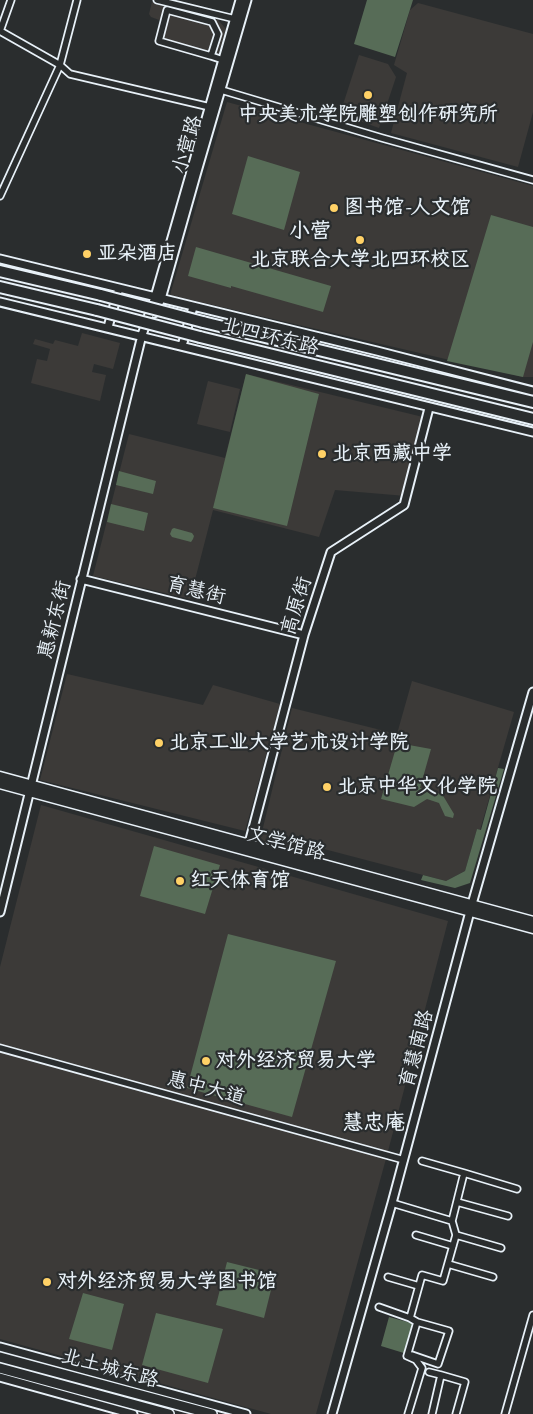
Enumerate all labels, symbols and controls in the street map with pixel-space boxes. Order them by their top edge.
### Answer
marker: 中央美术学院雕塑创作研究所 [362,89,374,101]
place label: 中央美术学院雕塑创作研究所 [238,103,498,127]
street label: 小营路 [168,113,208,177]
place label: 图书馆-人文馆 [344,196,471,220]
marker: 图书馆-人文馆 [328,202,340,214]
district label: 小营 [289,218,331,244]
marker: 北京联合大学北四环校区 [354,234,366,246]
place label: 亚朵酒店 [97,242,177,266]
marker: 亚朵酒店 [81,248,93,260]
place label: 北京联合大学北四环校区 [250,248,470,272]
street label: 北四环东路 [219,313,321,361]
place label: 北京西藏中学 [332,442,452,466]
marker: 北京西藏中学 [316,448,328,460]
street label: 育慧街 [164,572,228,610]
street label: 高原街 [277,574,317,638]
street label: 惠新东街 [34,578,76,662]
place label: 北京工业大学艺术设计学院 [169,731,409,755]
marker: 北京工业大学艺术设计学院 [153,737,165,749]
place label: 北京中华文化学院 [337,775,497,799]
marker: 北京中华文化学院 [321,781,333,793]
street label: 文学馆路 [244,822,328,866]
place label: 红天体育馆 [190,869,290,893]
marker: 红天体育馆 [174,875,186,887]
street label: 育慧南路 [395,1007,439,1091]
place label: 对外经济贸易大学 [216,1049,376,1073]
marker: 对外经济贸易大学 [200,1055,212,1067]
street label: 惠中大道 [164,1067,248,1111]
district label: 慧忠庵 [343,1110,405,1136]
place label: 对外经济贸易大学图书馆 [57,1270,277,1294]
marker: 对外经济贸易大学图书馆 [41,1276,53,1288]
street label: 北土城东路 [59,1344,161,1394]

